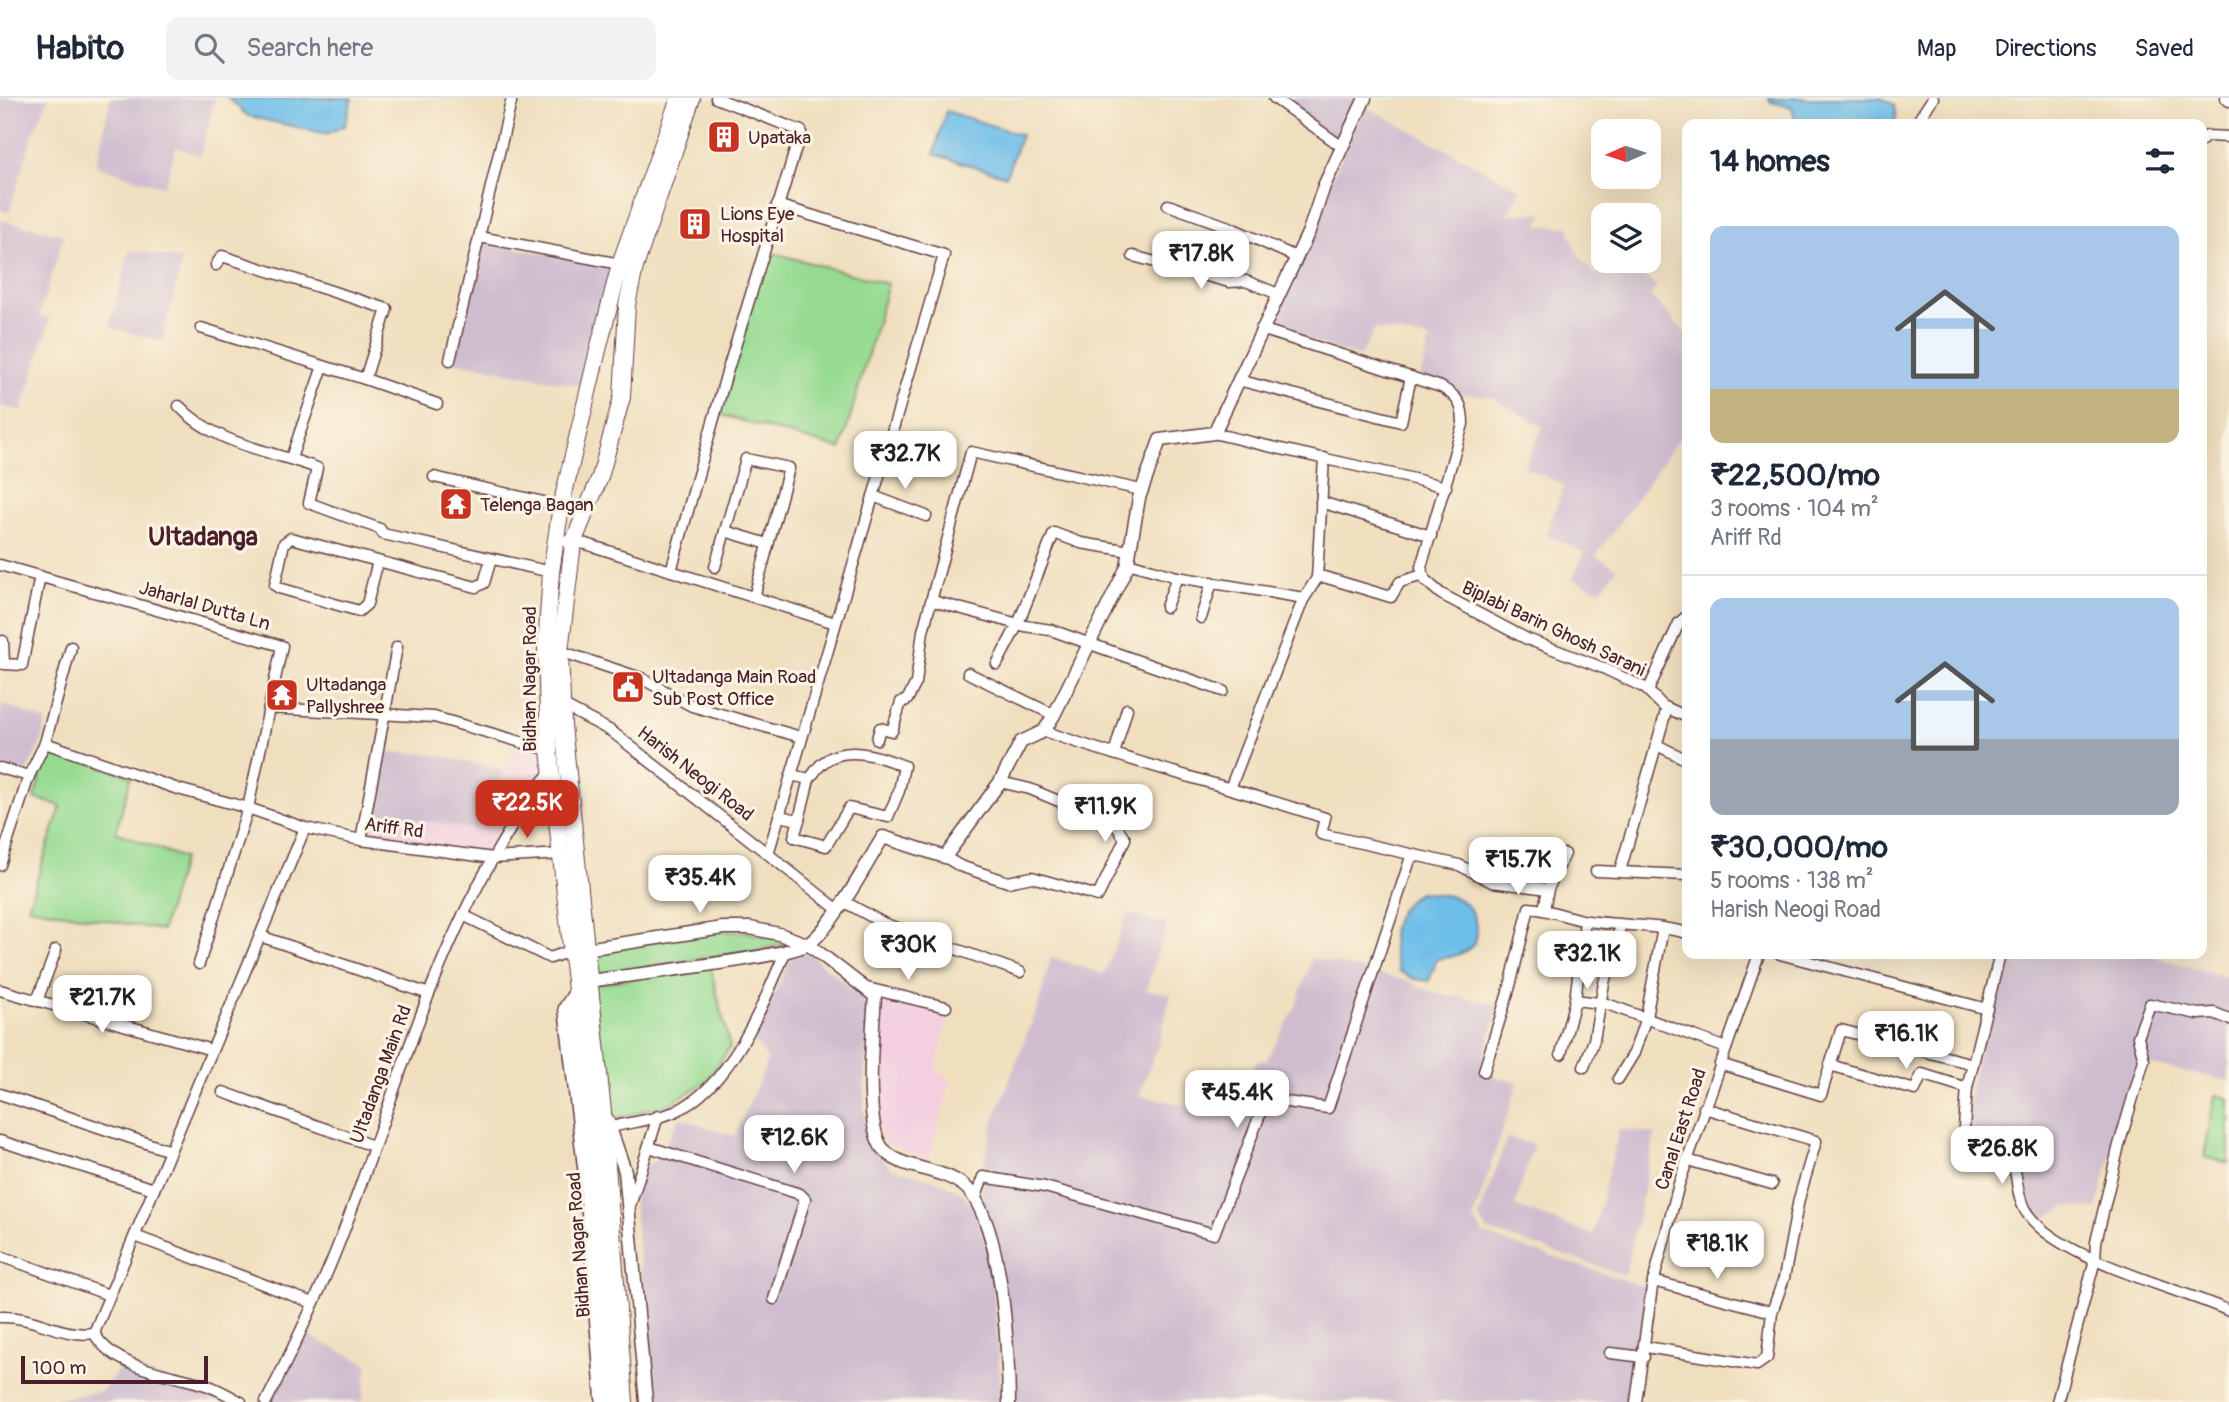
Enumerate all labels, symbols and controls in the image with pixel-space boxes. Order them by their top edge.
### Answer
search box [166,17,656,80]
text: Habito [35,28,124,69]
icon: search [190,29,228,67]
text: Search here [246,32,373,64]
text: Map [1917,34,1957,63]
text: Directions [1995,34,2096,63]
text: Saved [2134,34,2194,63]
building icon: Upataka [705,118,743,156]
north arrow [1591,119,1661,189]
map controls [1591,119,1661,273]
place label: Upataka [748,126,811,150]
icon: filters [2141,142,2179,180]
text: 14 homes [1710,143,1830,180]
place label: Lions Eye Hospital [720,202,795,248]
button: layers [1591,203,1661,273]
building icon: Lions Eye Hospital [676,205,714,243]
pin: ₹17.8K [1144,232,1258,291]
text: ₹17.8K [1168,239,1234,268]
icon: home [1882,271,2008,397]
pin: ₹32.7K [848,432,962,491]
text: ₹32.7K [870,439,940,468]
text: ₹22,500/mo [1710,457,1880,494]
temple icon: Telenga Bagan [437,485,475,523]
place label: Telenga Bagan [480,493,594,517]
text: 3 rooms · 104 m² [1710,494,1879,523]
district label: Ultadanga [148,521,258,553]
text: Ariff Rd [1710,523,1782,552]
street label: Jaharlal Dutta Ln [136,576,273,636]
street label: Biplabi Barin Ghosh Sarani [1458,576,1649,682]
street label: Bidhan Nagar Road [518,606,542,752]
icon: home [1882,643,2008,769]
place label: Ultadanga Main Road Sub Post Office [652,665,816,711]
public building icon: Ultadanga Main Road Sub Post Office [609,668,647,706]
place label: Ultadanga Pallyshree [306,673,386,719]
temple icon: Ultadanga Pallyshree [263,676,301,714]
street label: Harish Neogi Road [632,721,758,827]
pin: ₹22.5K [470,780,584,840]
pin: ₹11.9K [1048,784,1162,844]
text: ₹22.5K [492,788,562,817]
text: ₹11.9K [1074,792,1136,821]
street label: Ariff Rd [363,812,425,844]
text: ₹30,000/mo [1710,829,1888,866]
pin: ₹15.7K [1461,838,1575,897]
text: ₹15.7K [1485,845,1551,874]
pin: ₹35.4K [643,856,757,915]
text: ₹35.4K [664,863,736,892]
text: 5 rooms · 138 m² [1710,866,1874,895]
text: Harish Neogi Road [1710,895,1881,924]
pin: ₹30K [867,922,949,982]
text: ₹30K [880,930,936,959]
pin: ₹32.1K [1530,932,1644,991]
text: ₹32.1K [1553,939,1621,968]
pin: ₹21.7K [45,976,159,1035]
text: ₹21.7K [69,983,135,1012]
street label: Ultadanga Main Rd [345,1002,417,1147]
pin: ₹16.1K [1849,1012,1963,1071]
text: ₹16.1K [1874,1019,1938,1048]
street label: Canal East Road [1650,1065,1712,1193]
pin: ₹45.4K [1180,1070,1294,1130]
text: ₹45.4K [1201,1078,1273,1107]
pin: ₹12.6K [737,1116,851,1175]
text: ₹12.6K [760,1123,828,1152]
pin: ₹26.8K [1945,1126,2059,1186]
text: ₹26.8K [1967,1134,2037,1163]
street label: Bidhan Nagar Road [562,1171,596,1319]
pin: ₹18.1K [1660,1222,1774,1281]
text: ₹18.1K [1686,1229,1748,1258]
scale bar [21,1353,208,1385]
text: 100 m [32,1356,86,1380]

